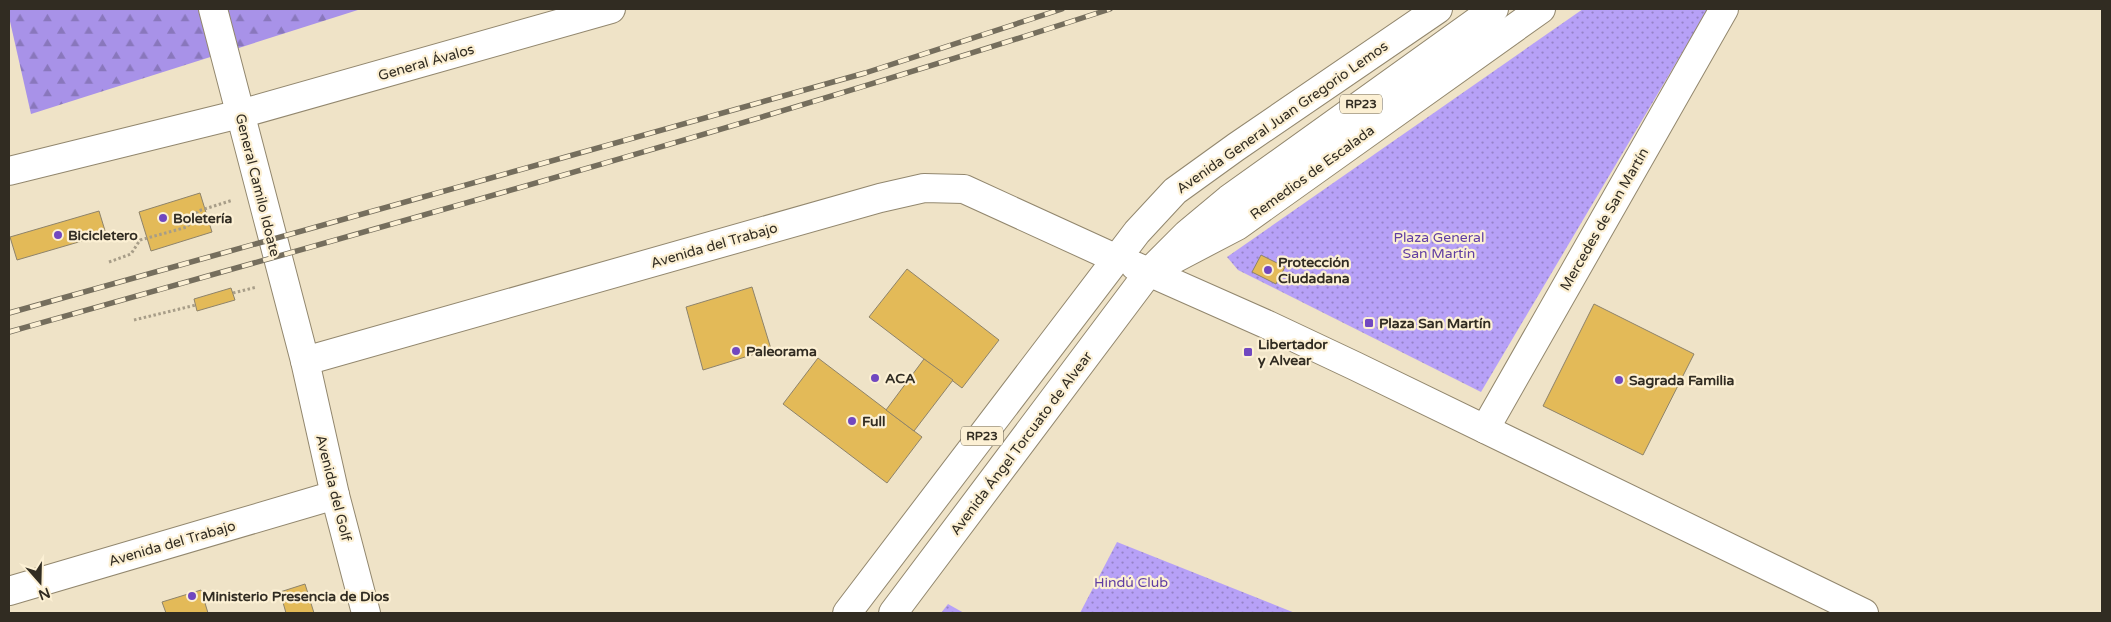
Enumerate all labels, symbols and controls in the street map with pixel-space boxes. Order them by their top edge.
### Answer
street label: Avenida General Juan Gregorio Lemos [1173,37,1391,197]
street label: General Ávalos [376,41,476,84]
road number: RP23 [1340,95,1382,114]
street label: General Camilo Idoate [231,112,284,259]
street label: Remedios de Escalada [1247,122,1378,223]
street label: Mercedes de San Martín [1557,145,1652,294]
place label: Boletería [173,210,233,227]
marker: Boletería [157,212,169,224]
street label: Avenida del Trabajo [649,219,780,272]
place label: Bicicletero [68,227,138,244]
marker: Bicicletero [52,229,64,241]
park label: Plaza General San Martín [1394,229,1484,262]
place label: Protección Ciudadana [1278,254,1350,287]
marker: Protección Ciudadana [1262,264,1274,276]
place label: Plaza San Martín [1379,315,1491,332]
marker: Plaza San Martín [1363,317,1375,329]
place label: Libertador y Alvear [1258,336,1328,369]
place label: Paleorama [746,343,817,360]
marker: Paleorama [730,345,742,357]
marker: Libertador y Alvear [1242,346,1254,358]
street label: Avenida Ángel Torcuato de Alvear [947,348,1096,538]
place label: ACA [885,370,916,387]
marker: ACA [869,372,881,384]
place label: Sagrada Familia [1629,372,1735,389]
marker: Sagrada Familia [1613,374,1625,386]
place label: Full [862,413,886,430]
marker: Full [846,415,858,427]
road number: RP23 [961,426,1003,446]
street label: Avenida del Golf [312,433,355,544]
street label: Avenida del Trabajo [107,517,238,570]
north arrow [15,557,65,607]
park label: Hindú Club [1094,574,1168,591]
text: N [36,584,52,604]
place label: Ministerio Presencia de Dios [202,588,389,605]
marker: Ministerio Presencia de Dios [186,590,198,602]

